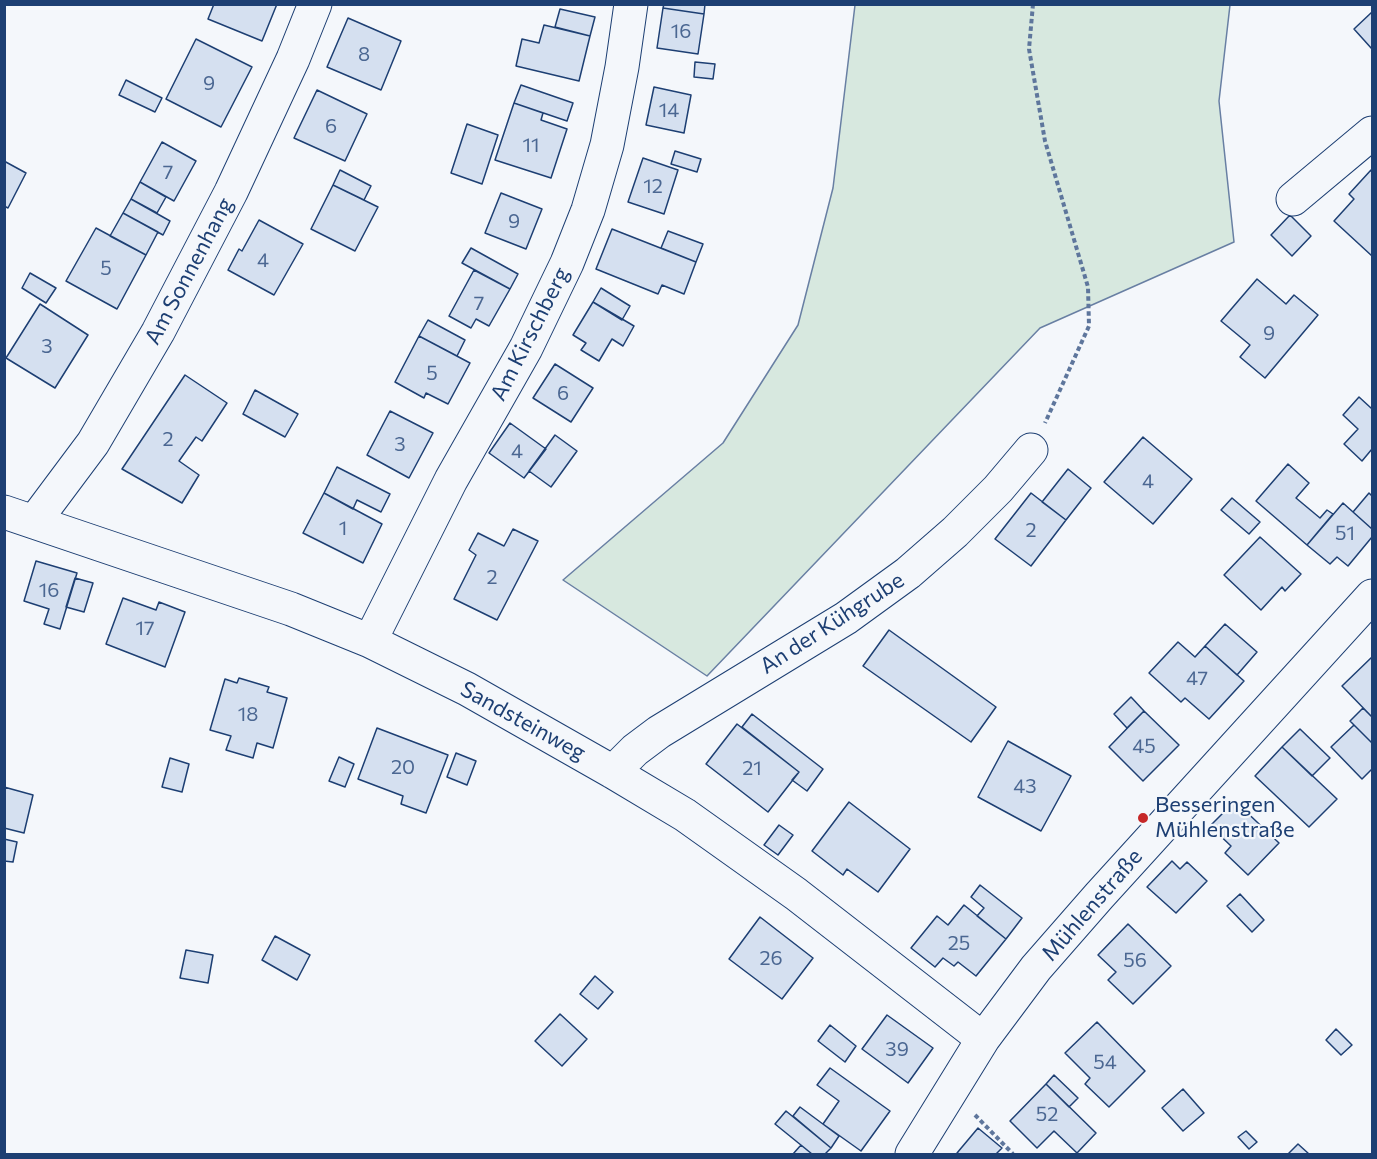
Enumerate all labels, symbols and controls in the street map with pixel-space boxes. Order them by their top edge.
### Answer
house number: 16 [671,19,691,43]
house number: 8 [358,42,370,66]
house number: 9 [203,71,215,95]
house number: 14 [659,98,679,122]
house number: 6 [325,114,337,138]
house number: 11 [522,133,540,157]
house number: 7 [163,160,173,184]
house number: 12 [643,174,663,198]
street label: Am Sonnenhang [139,193,239,349]
house number: 9 [508,209,520,233]
house number: 4 [257,248,269,272]
house number: 5 [100,256,112,280]
street label: Am Kirschberg [485,263,575,405]
house number: 7 [474,291,484,315]
house number: 9 [1263,321,1275,345]
house number: 3 [41,334,53,358]
house number: 5 [426,361,438,385]
house number: 6 [557,381,569,405]
house number: 2 [162,427,174,451]
house number: 3 [394,432,406,456]
house number: 4 [511,439,523,463]
house number: 4 [1142,469,1154,493]
house number: 1 [339,516,347,540]
house number: 2 [1025,518,1037,542]
house number: 51 [1335,521,1355,545]
house number: 2 [486,565,498,589]
street label: An der Kühgrube [755,567,909,679]
house number: 16 [39,578,59,602]
house number: 17 [135,616,155,640]
house number: 47 [1186,666,1208,690]
street label: Sandsteinweg [456,676,590,766]
house number: 18 [238,702,258,726]
house number: 45 [1132,734,1156,758]
house number: 20 [391,755,415,779]
house number: 21 [742,756,762,780]
house number: 43 [1013,774,1037,798]
place label: Besseringen Mühlenstraße [1155,792,1295,843]
marker: Besseringen Mühlenstraße [1136,811,1150,825]
street label: Mühlenstraße [1036,844,1148,966]
house number: 25 [948,931,970,955]
house number: 26 [759,946,783,970]
house number: 56 [1123,948,1147,972]
house number: 39 [885,1037,909,1061]
house number: 54 [1093,1050,1117,1074]
house number: 52 [1036,1102,1058,1126]

